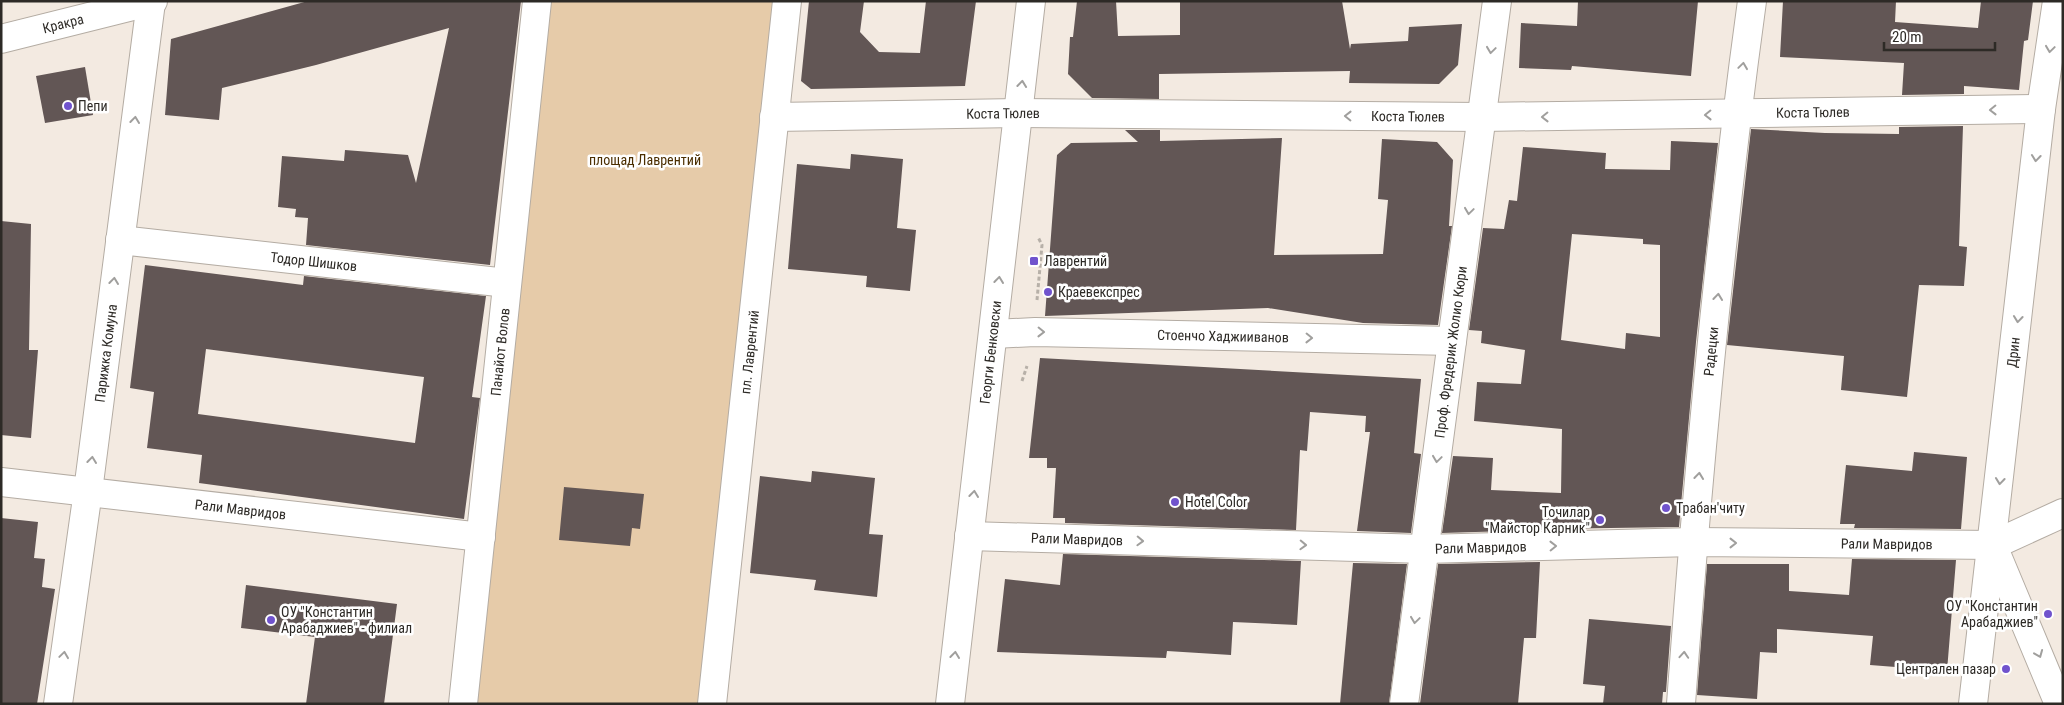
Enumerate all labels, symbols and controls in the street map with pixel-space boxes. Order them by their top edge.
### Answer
street label: Кракра [41,11,85,36]
scale bar [1884,20,1995,52]
text: 20 m [1892,28,1922,46]
one-way arrow [2046,45,2056,54]
one-way arrow [1486,46,1497,54]
one-way arrow [1738,61,1748,70]
one-way arrow [1016,80,1027,88]
place label: Пепи [78,98,108,114]
marker: Пепи [62,100,74,112]
street label: Коста Тюлев [1776,104,1850,121]
street label: Коста Тюлев [966,105,1040,122]
one-way arrow [1988,105,1996,115]
street label: Коста Тюлев [1371,108,1445,125]
one-way arrow [1703,110,1711,120]
one-way arrow [1343,111,1351,121]
one-way arrow [1541,111,1549,122]
one-way arrow [129,116,140,124]
park label: площад Лаврентий [589,152,701,168]
one-way arrow [2031,154,2042,162]
one-way arrow [1465,206,1475,215]
street label: Тодор Шишков [270,249,358,274]
place label: Лаврентий [1044,253,1107,269]
marker: Лаврентий [1028,255,1040,267]
street label: Проф. Фредерик Жолио Кюри [1431,265,1470,439]
one-way arrow [993,276,1004,284]
one-way arrow [109,277,119,286]
place label: Краевекспрес [1058,284,1140,300]
marker: Краевекспрес [1042,286,1054,298]
one-way arrow [1712,292,1723,300]
street label: Георги Бенковски [977,300,1004,405]
street label: Парижка Комуна [91,303,120,403]
street label: Панайот Волов [487,307,513,397]
street label: пл. Лаврентий [737,309,762,395]
one-way arrow [2013,316,2024,324]
street label: Радецки [1701,326,1721,377]
one-way arrow [1038,327,1046,337]
street label: Стоенчо Хаджииванов [1157,327,1289,345]
one-way arrow [1306,333,1313,343]
street label: Дрин [2004,336,2023,368]
one-way arrow [1432,454,1442,463]
one-way arrow [86,456,97,464]
one-way arrow [1694,471,1705,479]
one-way arrow [1995,477,2006,485]
one-way arrow [968,490,979,498]
place label: Hotel Color [1185,494,1247,510]
street label: Рали Мавридов [194,496,287,523]
marker: Hotel Color [1169,496,1181,508]
place label: Трабан'читу [1676,500,1745,516]
marker: Трабан'читу [1660,502,1672,514]
place label: Точилар "Майстор Карник" [1485,504,1590,536]
marker: Точилар "Майстор Карник" [1594,514,1606,526]
street label: Рали Мавридов [1031,530,1123,548]
street label: Рали Мавридов [1841,535,1933,552]
one-way arrow [1136,536,1144,546]
street label: Рали Мавридов [1435,538,1527,557]
one-way arrow [1729,538,1737,548]
one-way arrow [1299,540,1307,551]
one-way arrow [1549,541,1557,551]
place label: ОУ "Константин Арабаджиев" [1946,598,2038,630]
place label: ОУ "Константин Арабаджиев" - филиал [281,604,412,636]
marker: ОУ "Константин Арабаджиев" [2042,608,2054,620]
marker: ОУ "Константин Арабаджиев" - филиал [265,614,277,626]
one-way arrow [1410,616,1421,624]
one-way arrow [2032,649,2043,658]
one-way arrow [59,651,69,660]
one-way arrow [949,651,960,659]
one-way arrow [1679,651,1690,659]
place label: Централен пазар [1896,661,1996,677]
marker: Централен пазар [2000,663,2012,675]

